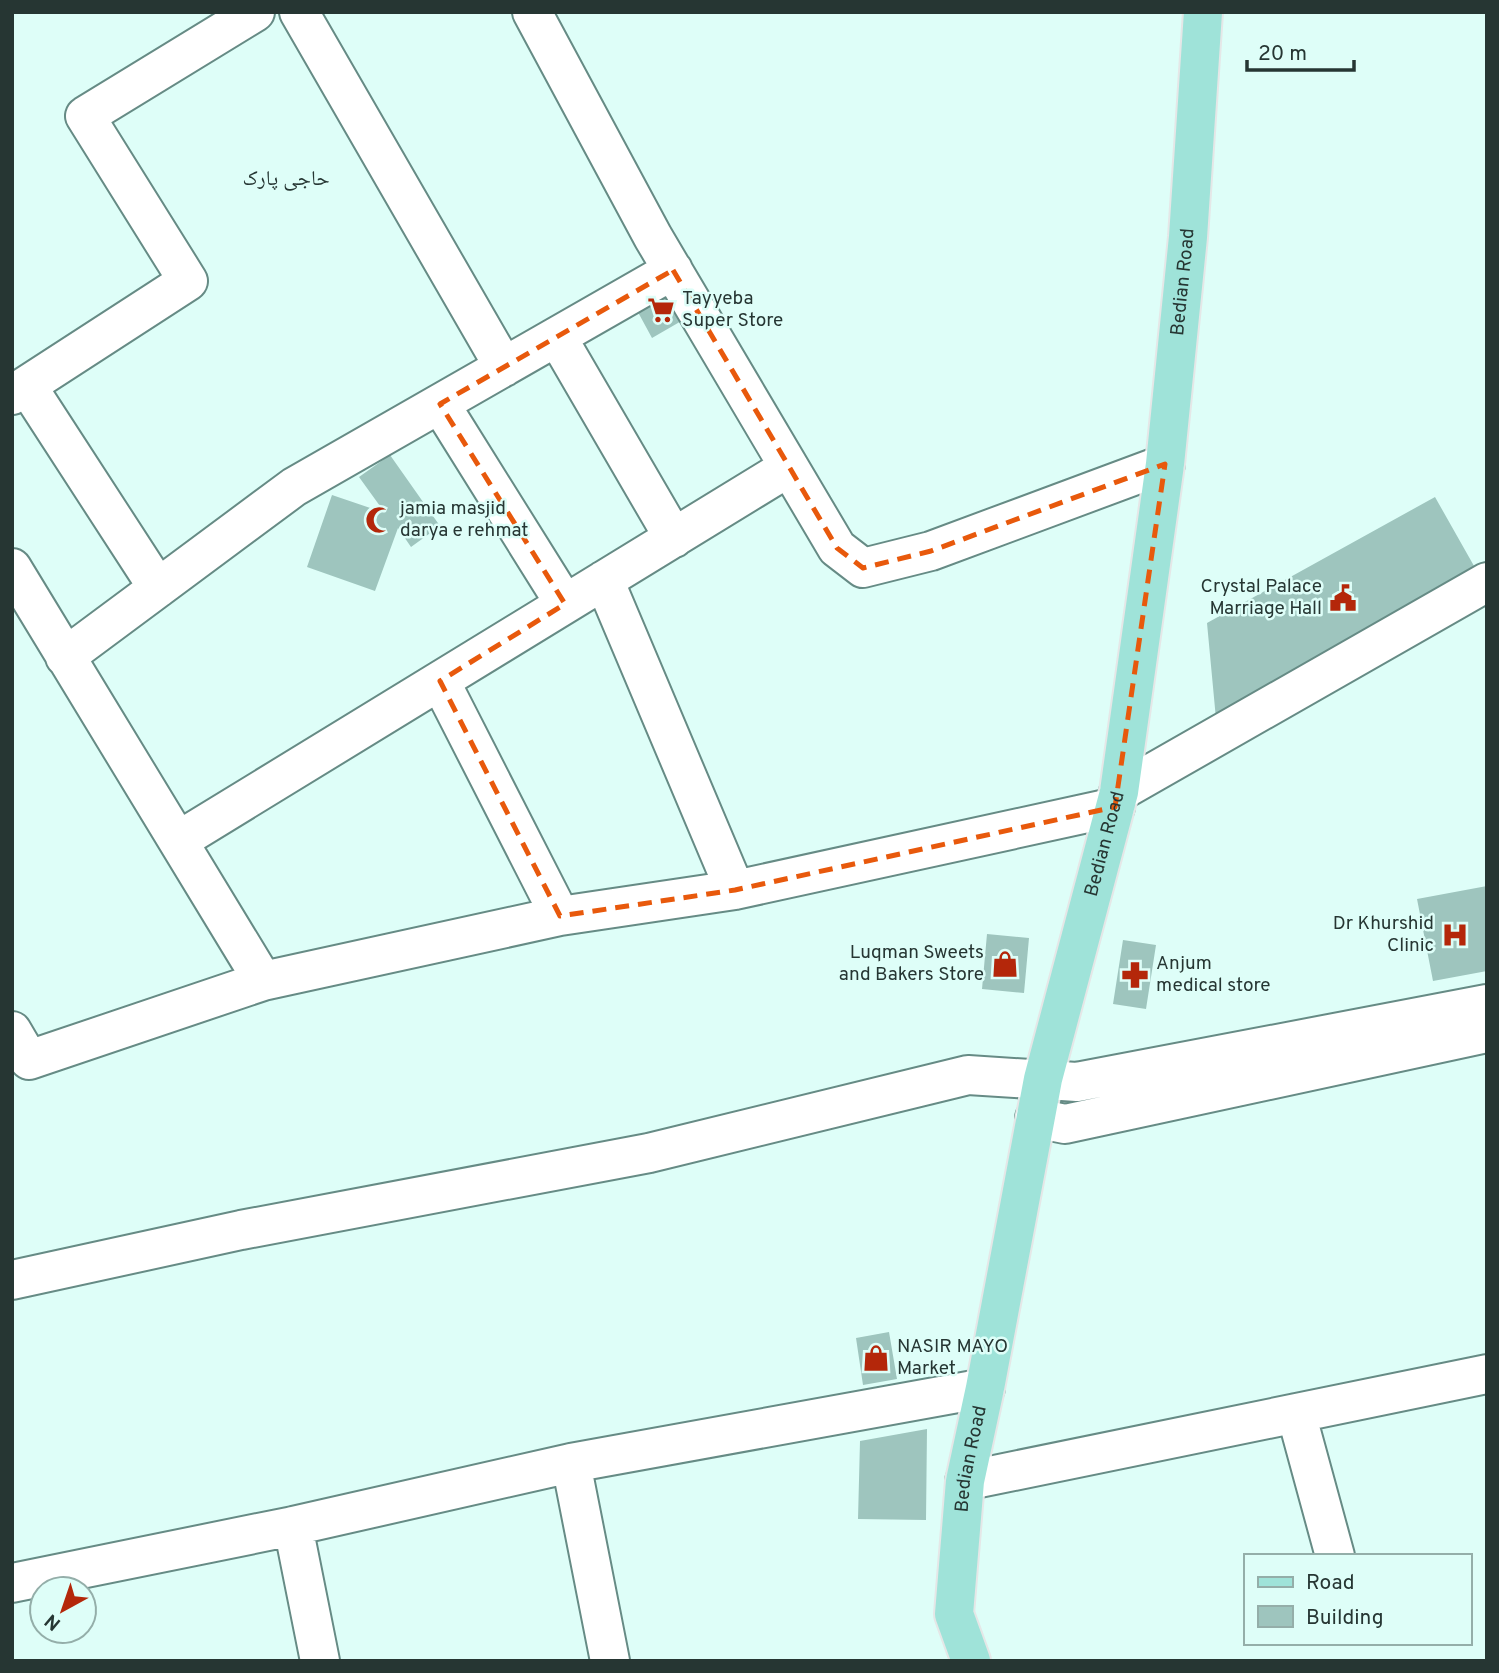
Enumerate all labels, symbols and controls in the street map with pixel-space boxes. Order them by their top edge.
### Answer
scale bar [1247,28,1354,72]
text: 20 m [1258,41,1307,68]
district label: حاجی پارک [242,166,330,193]
street label: Bedian Road [1166,227,1201,337]
place label: Tayyeba Super Store [682,287,783,333]
supermarket icon: Tayyeba Super Store [646,295,676,325]
place label: jamia masjid darya e rehmat [399,497,528,543]
mosque icon: jamia masjid darya e rehmat [364,505,394,535]
place label: Crystal Palace Marriage Hall [1201,575,1322,621]
public building icon: Crystal Palace Marriage Hall [1328,583,1358,613]
street label: Bedian Road [1080,789,1131,899]
place label: Dr Khurshid Clinic [1333,912,1434,958]
hospital icon: Dr Khurshid Clinic [1440,920,1470,950]
place label: Luqman Sweets and Bakers Store [839,941,984,987]
shop icon: Luqman Sweets and Bakers Store [990,949,1020,979]
place label: Anjum medical store [1156,952,1271,998]
pharmacy icon: Anjum medical store [1120,960,1150,990]
place label: NASIR MAYO Market [897,1335,1008,1381]
shop icon: NASIR MAYO Market [861,1343,891,1373]
street label: Bedian Road [950,1404,993,1513]
legend [1244,1554,1471,1645]
text: Road [1306,1570,1355,1597]
north arrow [28,1575,98,1645]
text: Building [1306,1605,1384,1632]
text: N [40,1608,66,1635]

